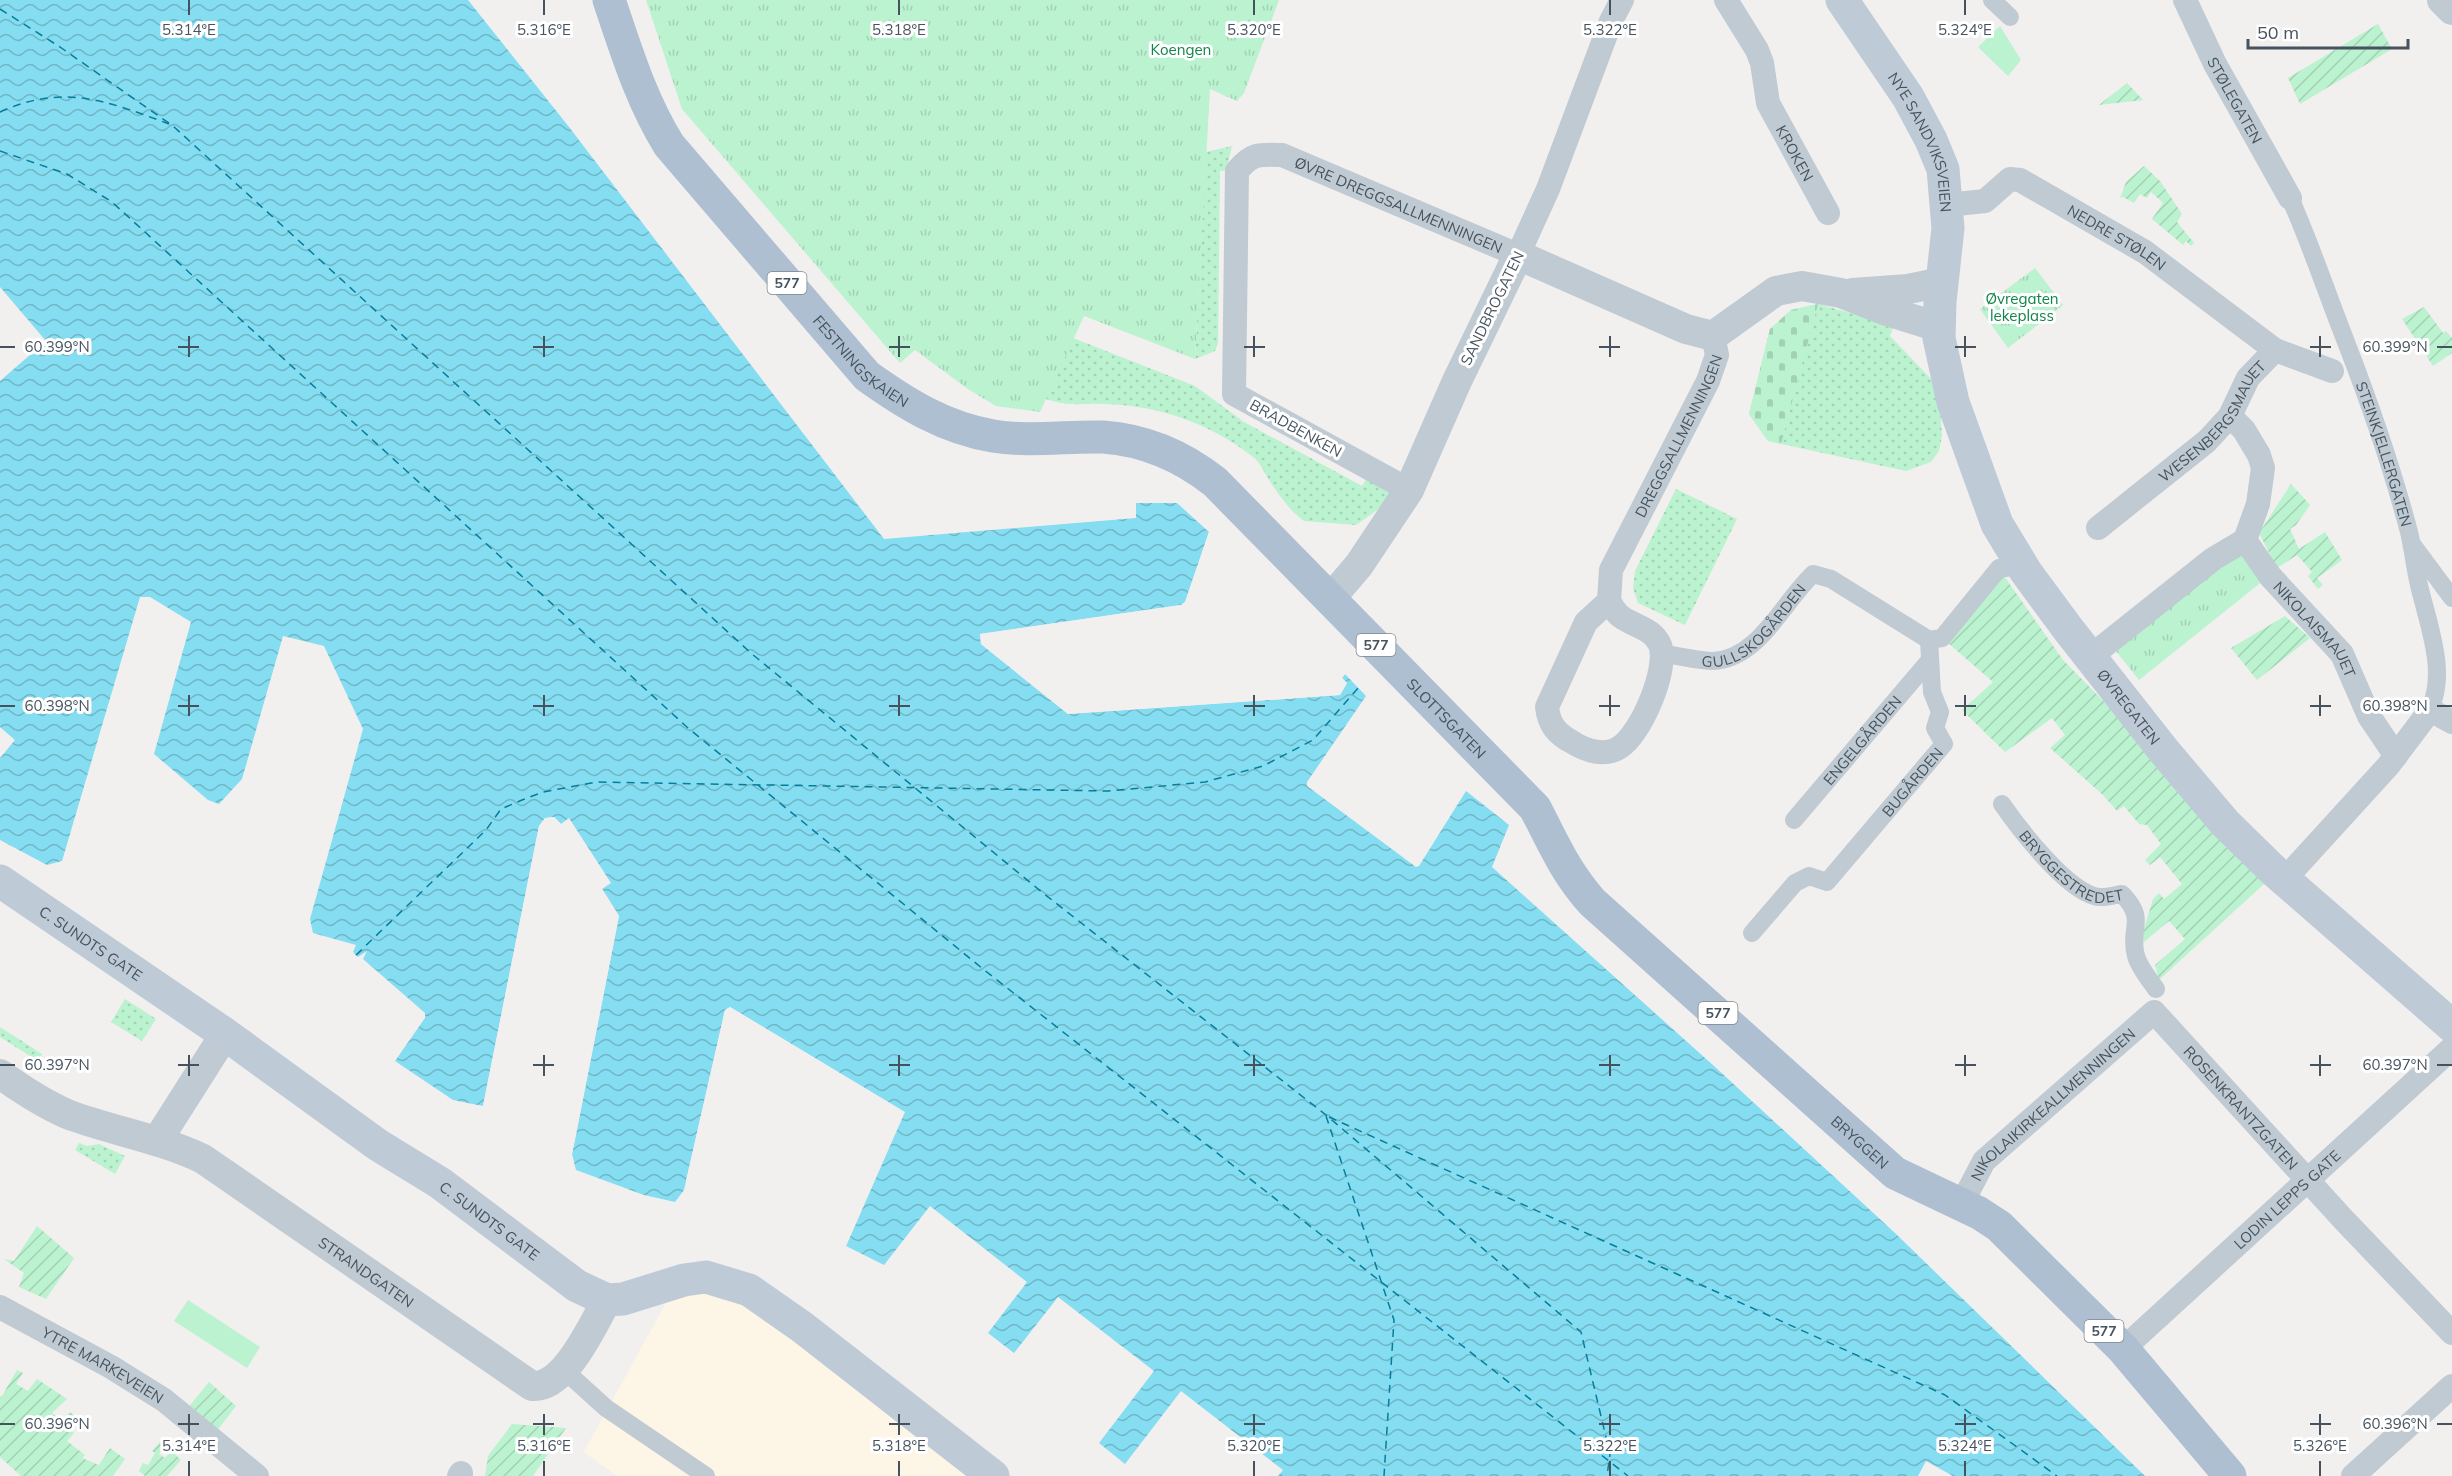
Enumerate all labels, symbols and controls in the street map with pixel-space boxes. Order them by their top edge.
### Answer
scale bar [2248,12,2408,50]
text: 5.314°E [162,20,216,39]
text: 5.316°E [517,20,571,39]
text: 5.318°E [872,20,926,39]
text: 5.320°E [1227,20,1281,39]
text: 5.322°E [1583,20,1637,39]
text: 5.324°E [1938,20,1992,39]
text: 50 m [2257,21,2299,44]
park label: Koengen [1151,40,1211,59]
street label: STØLEGATEN [2204,54,2267,147]
street label: NYE SANDVIKSVEIEN [1884,68,1956,213]
street label: KROKEN [1772,122,1818,184]
street label: ØVRE DREGGSALLMENNINGEN [1292,152,1506,257]
street label: NEDRE STØLEN [2064,200,2170,274]
street label: SANDBROGATEN [1456,248,1528,368]
road number: 577 [768,272,806,294]
park label: Øvregaten lekeplass [1985,289,2059,325]
street label: FESTNINGSKAIEN [809,311,912,411]
text: 60.399°N [24,337,90,356]
text: 60.399°N [2362,337,2428,356]
street label: DREGGSALLMENNINGEN [1630,352,1726,520]
street label: WESENBERGSMAUET [2154,356,2269,486]
street label: STEINKJELLERGATEN [2352,379,2417,529]
street label: BRADBENKEN [1247,395,1345,461]
street label: NIKOLAISMAUET [2270,577,2360,680]
street label: GULLSKOGÅRDEN [1701,580,1809,671]
road number: 577 [1356,634,1396,656]
street label: ØVREGATEN [2093,665,2165,748]
street label: SLOTTSGATEN [1403,674,1490,762]
street label: ENGELGÅRDEN [1819,691,1905,788]
text: 60.398°N [24,696,90,715]
text: 60.398°N [2362,696,2428,715]
street label: BUGÅRDEN [1877,743,1947,820]
street label: BRYGGESTREDET [2015,826,2125,907]
street label: C. SUNDTS GATE [36,901,146,985]
road number: 577 [1698,1002,1738,1024]
street label: NIKOLAIKIRKEALLMENNINGEN [1966,1024,2139,1184]
street label: ROSENKRANTZGATEN [2180,1042,2302,1173]
text: 60.397°N [24,1055,90,1074]
text: 60.397°N [2362,1055,2428,1074]
street label: BRYGGEN [1827,1111,1893,1173]
street label: LODIN LEPPS GATE [2229,1145,2344,1253]
street label: C. SUNDTS GATE [436,1177,544,1264]
street label: STRANDGATEN [315,1232,418,1311]
road number: 577 [2084,1320,2124,1342]
street label: YTRE MARKEVEIEN [38,1322,167,1407]
text: 60.396°N [24,1414,90,1433]
text: 60.396°N [2362,1414,2428,1433]
text: 5.314°E [162,1436,216,1455]
text: 5.316°E [517,1436,571,1455]
text: 5.318°E [872,1436,926,1455]
text: 5.320°E [1227,1436,1281,1455]
text: 5.322°E [1583,1436,1637,1455]
text: 5.324°E [1938,1436,1992,1455]
text: 5.326°E [2293,1436,2347,1455]

